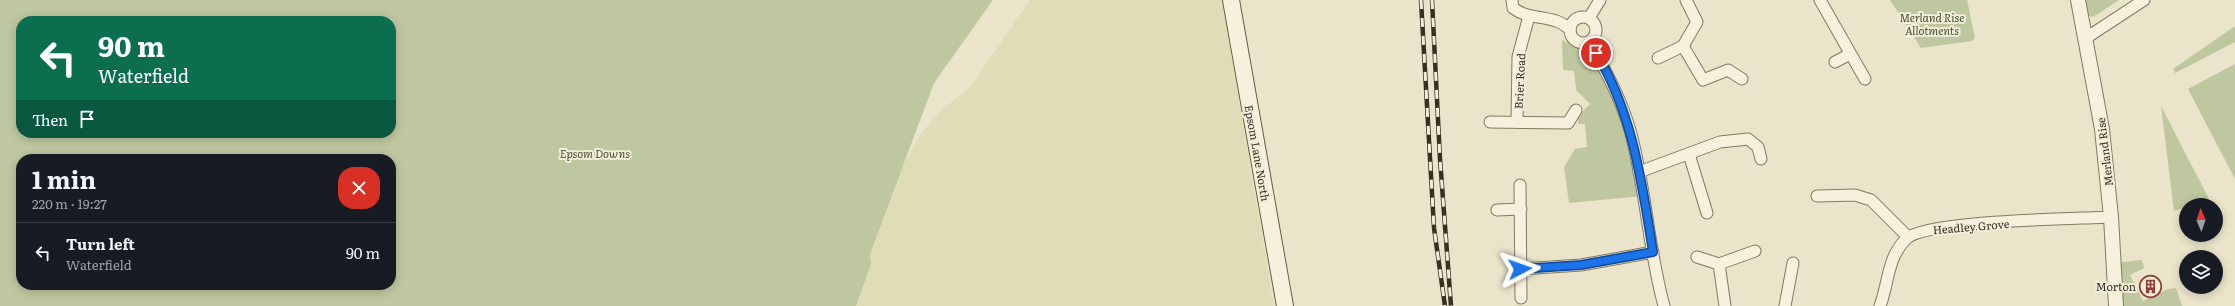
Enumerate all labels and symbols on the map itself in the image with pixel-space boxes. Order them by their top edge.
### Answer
park label: Merland Rise Allotments [1900,9,1964,38]
pin [1579,36,1613,70]
street label: Brier Road [1510,52,1528,109]
street label: Epsom Lane North [1242,104,1274,202]
street label: Merland Rise [2092,116,2116,187]
park label: Epsom Downs [560,145,630,161]
north arrow [2179,198,2223,242]
street label: Headley Grove [1932,215,2010,237]
position arrow [1499,248,1541,290]
building icon: Morton [2138,273,2164,299]
place label: Morton [2096,278,2136,294]

